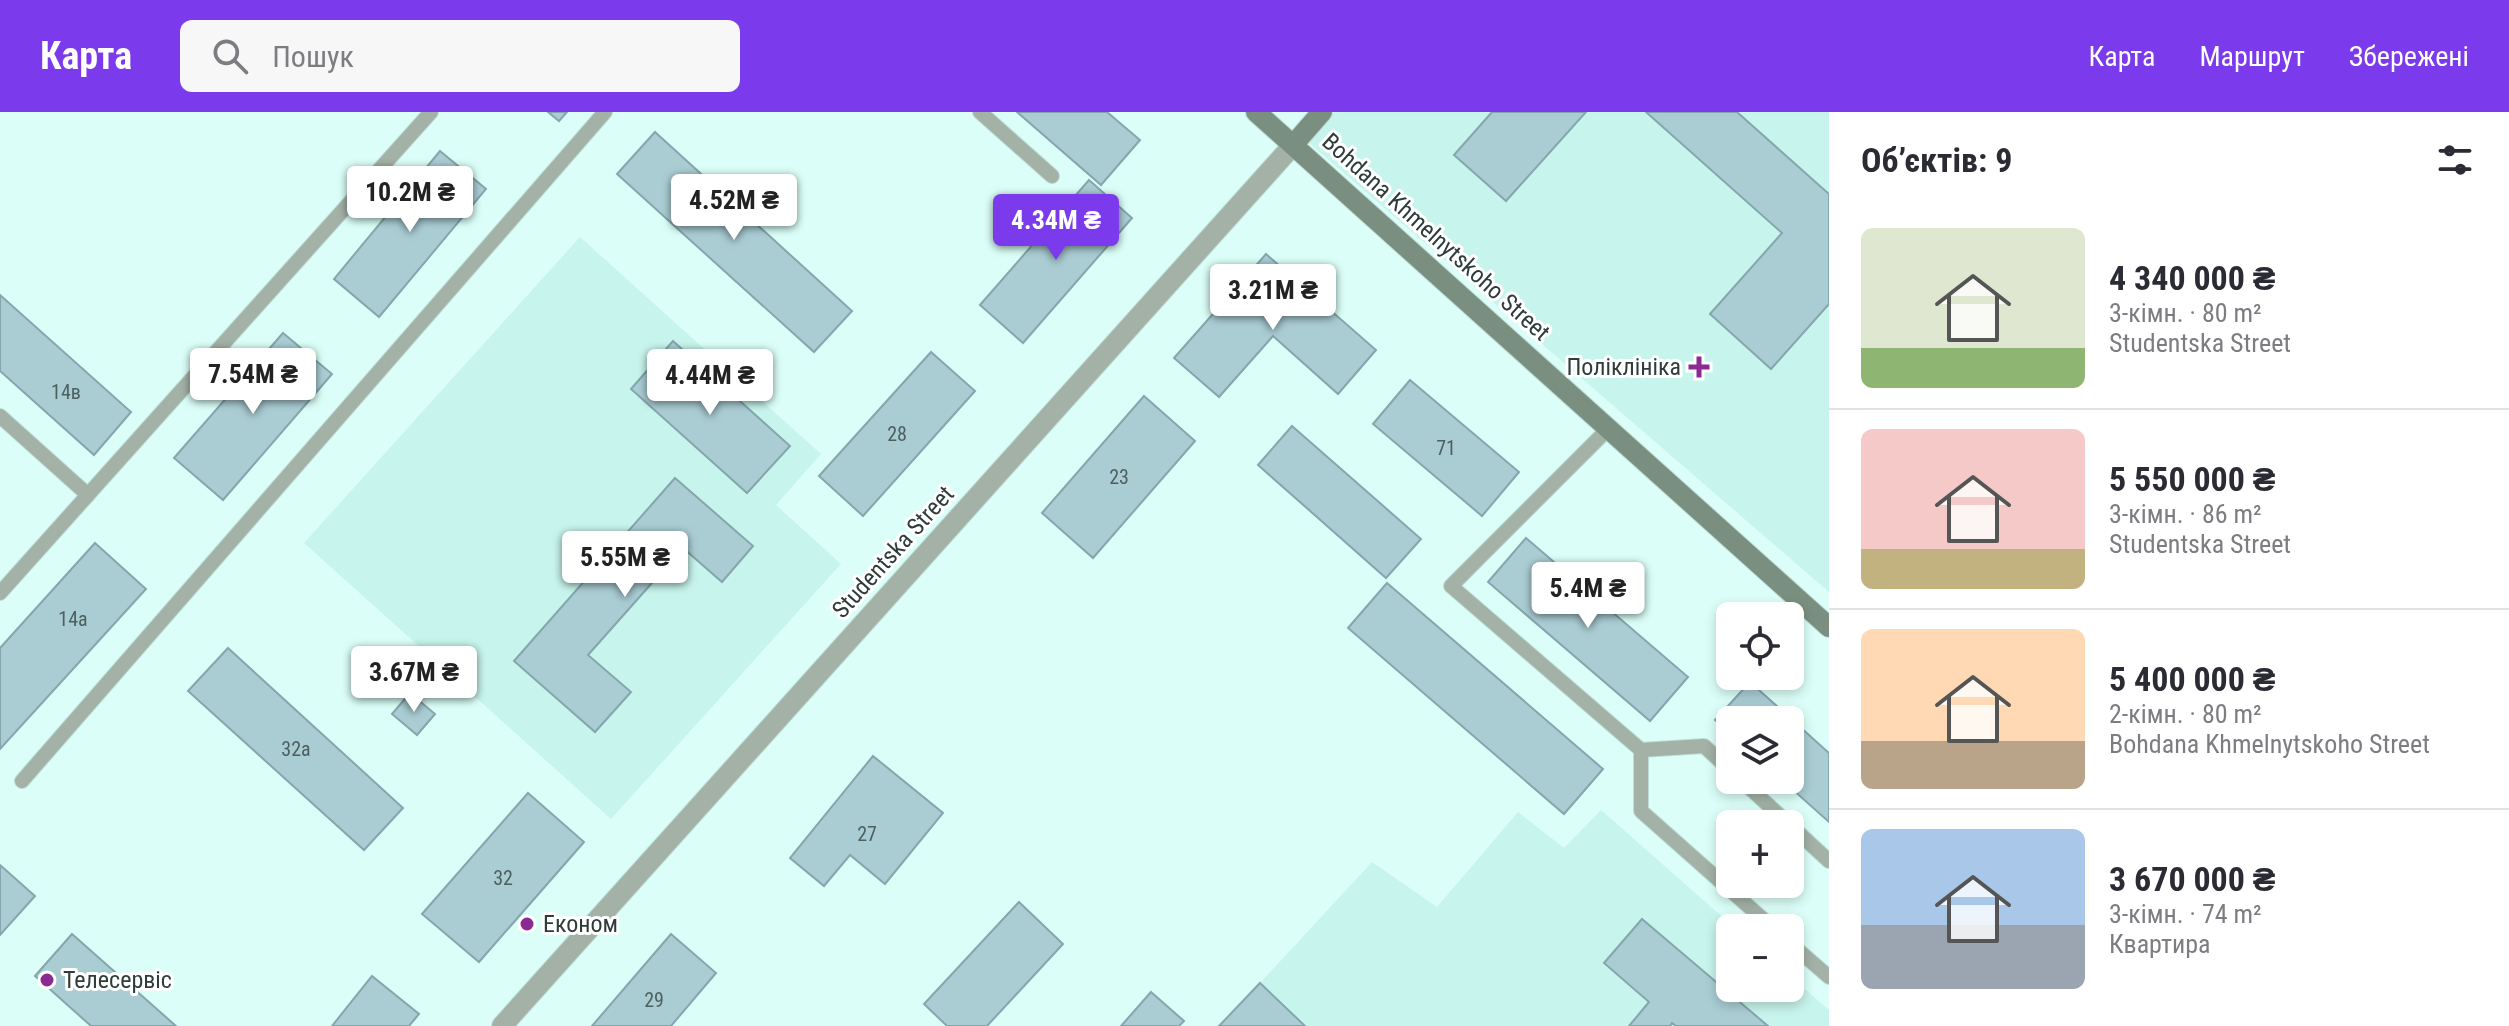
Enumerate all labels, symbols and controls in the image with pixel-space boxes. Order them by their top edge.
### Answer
search box [180,20,740,92]
text: Карта [40,34,132,78]
icon: search [208,34,252,78]
text: Пошук [272,39,354,74]
text: Карта [2089,40,2155,73]
text: Маршрут [2199,40,2305,73]
text: Збережені [2349,40,2469,73]
street label: Bohdana Khmelnytskoho Street [1317,127,1555,347]
icon: filters [2433,138,2477,182]
text: Об’єктів: 9 [1861,140,2012,180]
pin: 10.2M ₴ [336,166,484,234]
pin: 4.52M ₴ [660,174,808,242]
text: 10.2M ₴ [365,177,455,207]
text: 4.52M ₴ [689,185,779,215]
pin: 4.34M ₴ [982,194,1130,262]
text: 4.34M ₴ [1011,205,1101,235]
text: 4 340 000 ₴ [2109,258,2275,298]
icon: home [1925,260,2021,356]
pin: 3.21M ₴ [1199,264,1347,332]
text: 3.21M ₴ [1228,275,1318,305]
text: 3-кімн. · 80 m² [2109,298,2262,328]
text: Studentska Street [2109,328,2291,358]
pin: 7.54M ₴ [179,348,327,416]
pin: 4.44M ₴ [636,349,784,417]
place label: Поліклініка [1566,353,1681,381]
marker: Поліклініка [1688,356,1710,378]
text: 7.54M ₴ [208,359,298,389]
text: 4.44M ₴ [665,360,755,390]
house number: 14в [51,380,81,404]
house number: 28 [887,422,907,446]
house number: 71 [1436,436,1456,460]
text: 5 550 000 ₴ [2109,459,2275,499]
icon: home [1925,461,2021,557]
house number: 23 [1109,465,1129,489]
street label: Studentska Street [826,480,960,624]
text: 3-кімн. · 86 m² [2109,499,2262,529]
text: Studentska Street [2109,529,2291,559]
pin: 5.55M ₴ [551,531,699,599]
text: 5.55M ₴ [580,542,670,572]
pin: 5.4M ₴ [1523,562,1653,630]
text: 5.4M ₴ [1550,573,1626,603]
map controls [1716,602,1804,1002]
button: locate [1716,602,1804,690]
house number: 14а [58,607,88,631]
pin: 3.67M ₴ [340,646,488,714]
text: 3.67M ₴ [369,657,459,687]
text: 5 400 000 ₴ [2109,659,2275,699]
icon: home [1925,661,2021,757]
text: 2-кімн. · 80 m² [2109,699,2262,729]
button: layers [1716,706,1804,794]
text: Bohdana Khmelnytskoho Street [2109,729,2430,759]
house number: 32а [281,737,311,761]
button: + [1716,810,1804,898]
house number: 27 [857,822,877,846]
text: 3 670 000 ₴ [2109,859,2275,899]
icon: home [1925,861,2021,957]
house number: 32 [493,866,513,890]
text: 3-кімн. · 74 m² [2109,899,2262,929]
place label: Економ [543,910,618,938]
button: − [1716,914,1804,1002]
marker: Економ [518,915,536,933]
text: Квартира [2109,929,2211,959]
place label: Телесервіс [63,966,172,994]
marker: Телесервіс [38,971,56,989]
house number: 29 [644,988,664,1012]

